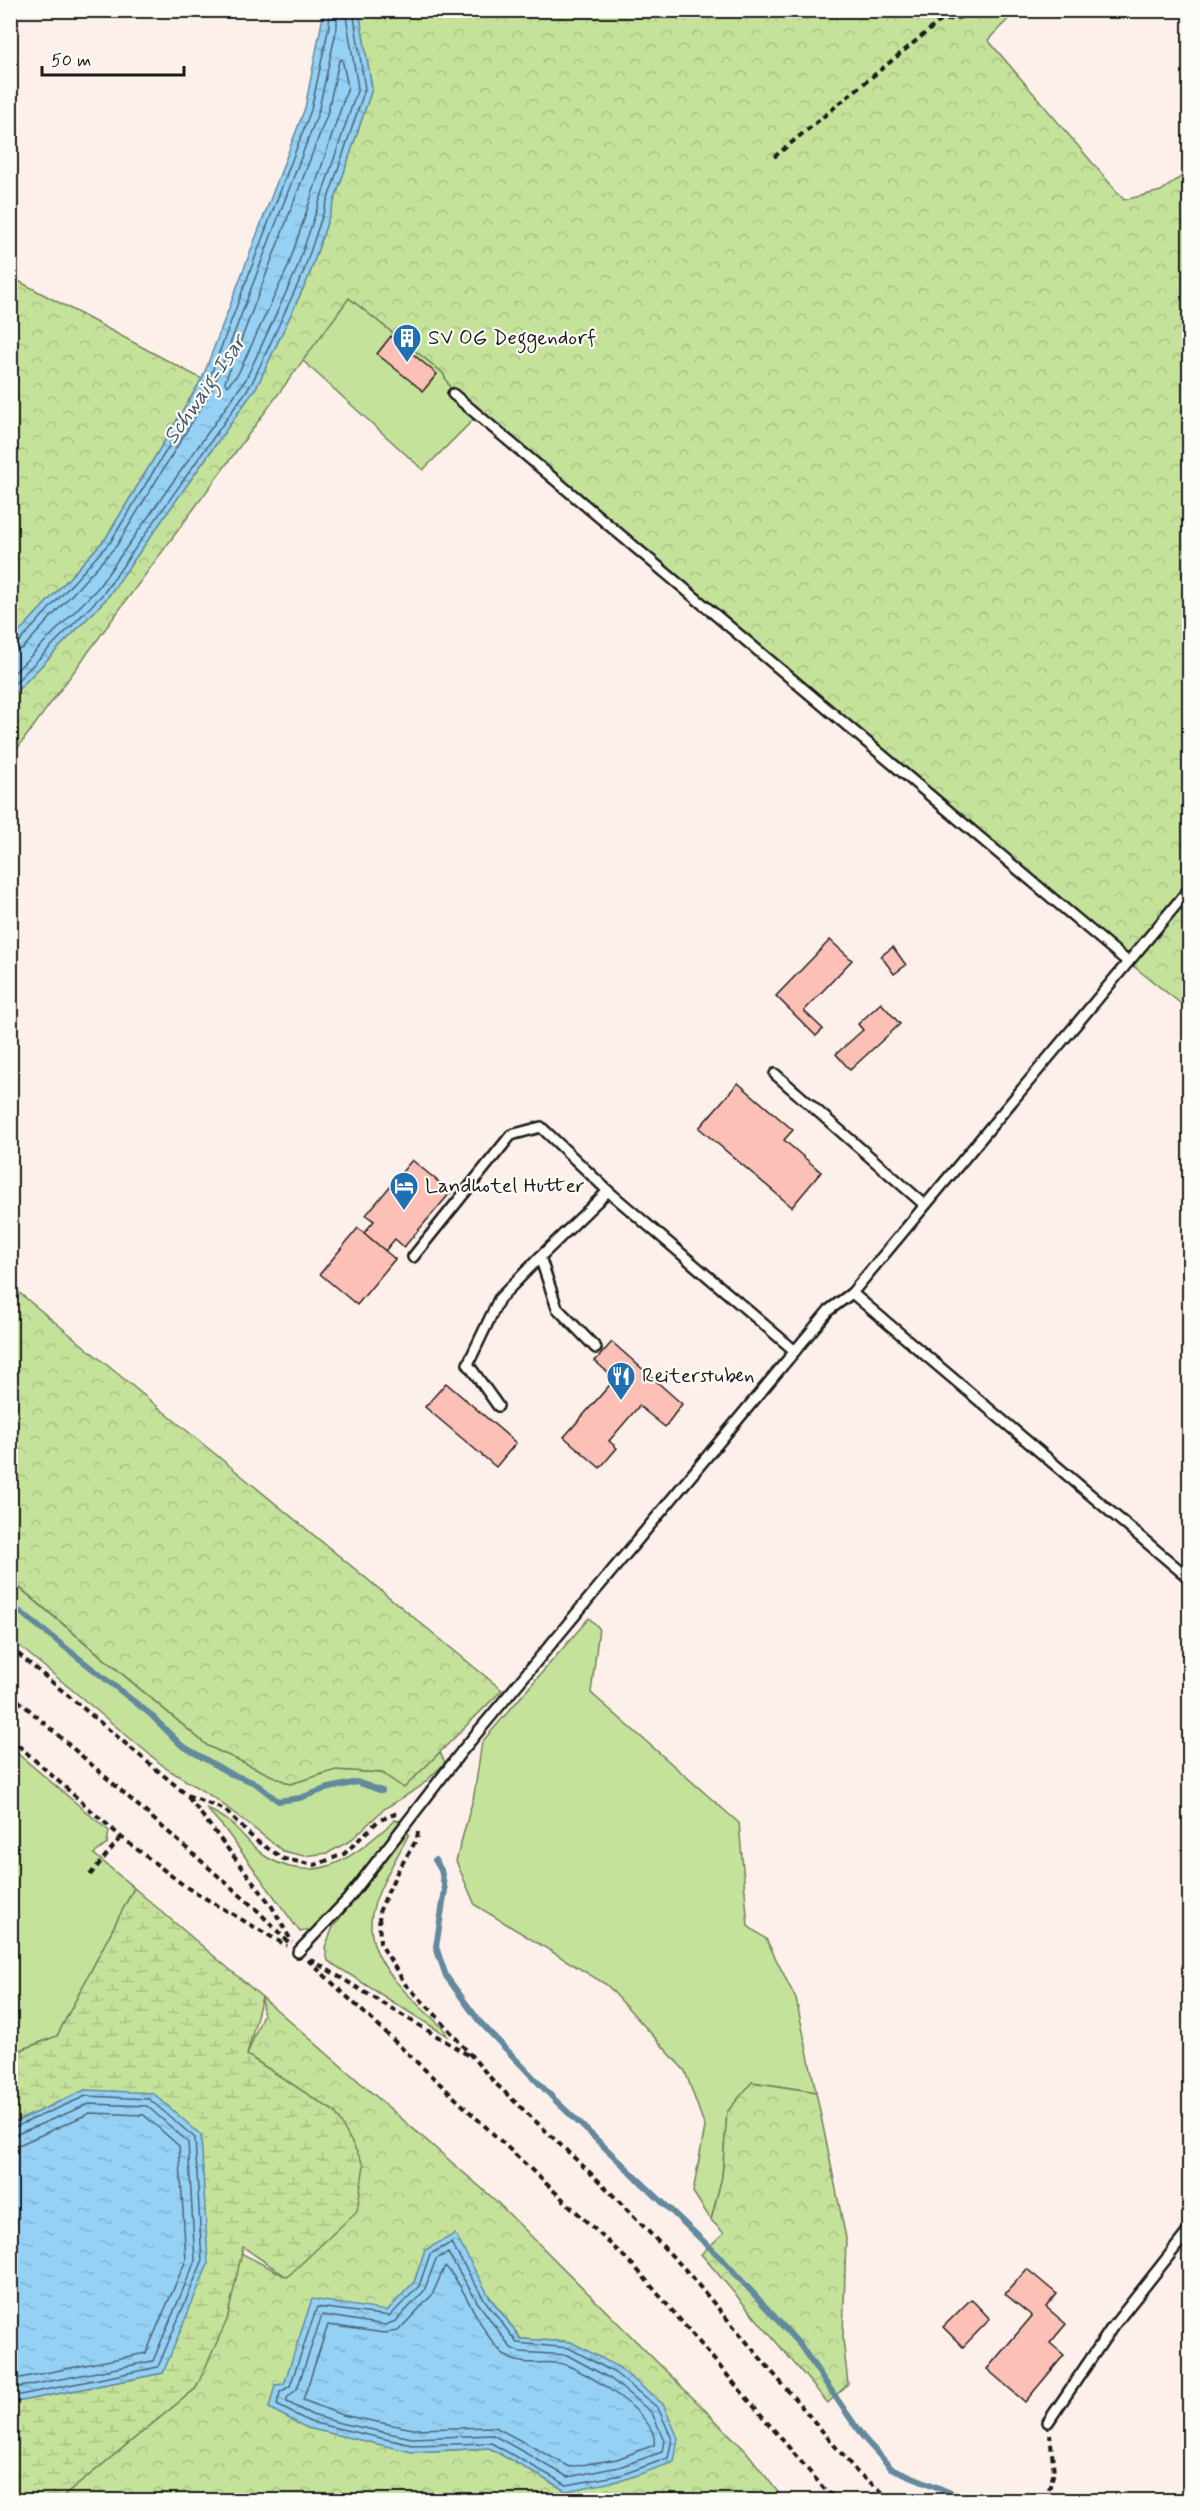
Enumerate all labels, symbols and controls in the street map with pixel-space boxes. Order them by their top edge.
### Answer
scale bar [42,39,184,77]
text: 50 m [51,49,91,73]
building icon: SV OG Deggendorf [391,322,423,364]
place label: SV OG Deggendorf [428,324,596,354]
water label: Schwaig-Isar [157,328,257,451]
hotel icon: Landhotel Hutter [388,1170,420,1212]
place label: Landhotel Hutter [425,1172,585,1200]
restaurant icon: Reiterstuben [605,1360,637,1402]
place label: Reiterstuben [642,1362,755,1390]

